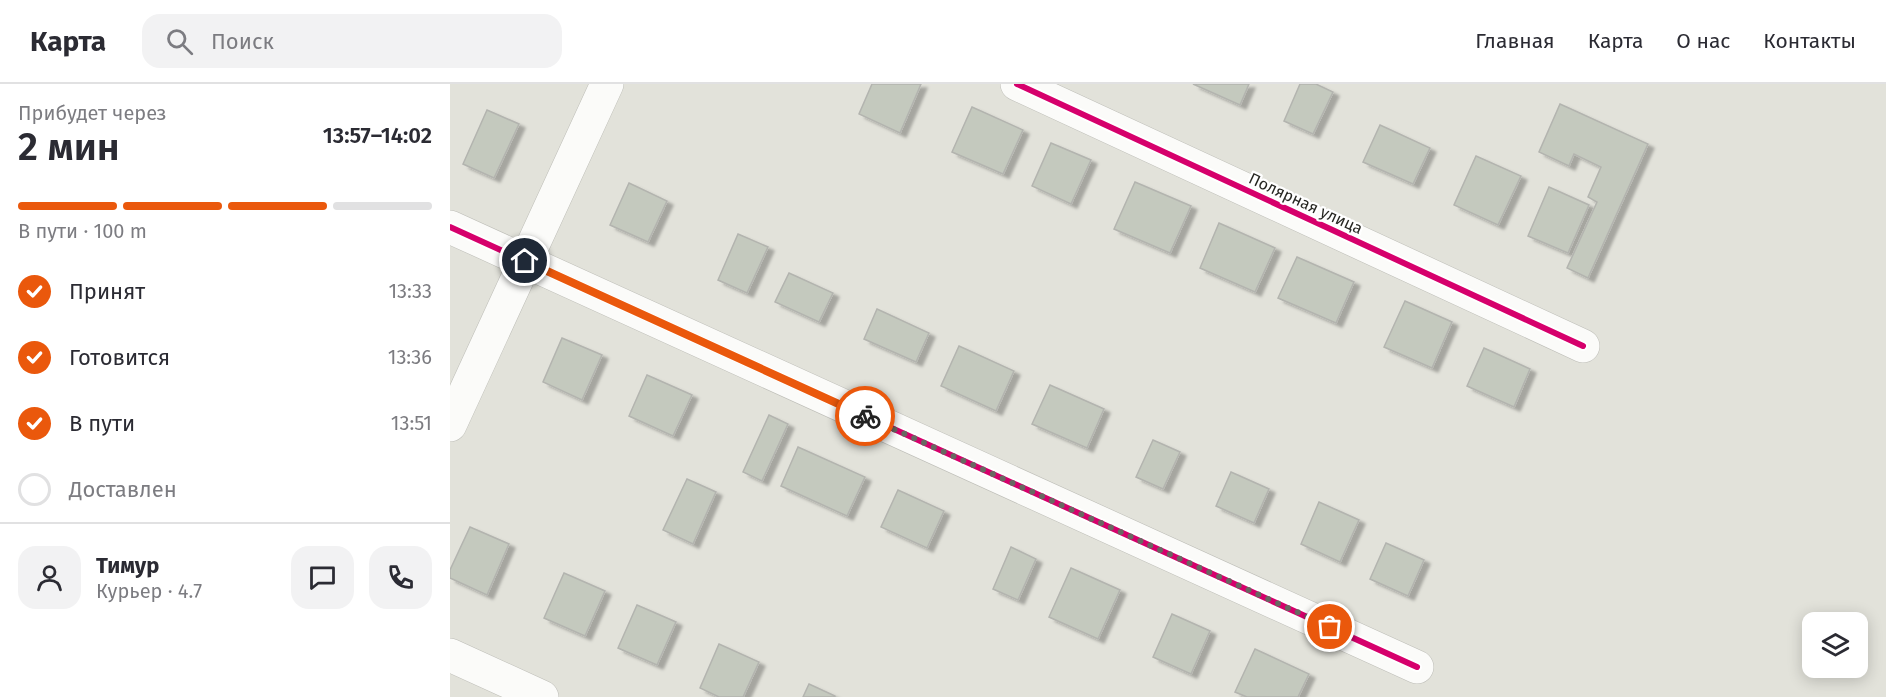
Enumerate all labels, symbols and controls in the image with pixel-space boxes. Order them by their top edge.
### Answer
search box [142,14,562,68]
text: Карта [30,25,106,58]
icon: search [163,25,196,58]
text: Поиск [211,28,274,55]
text: Главная [1475,28,1555,54]
text: Карта [1588,28,1643,54]
text: О нас [1676,28,1730,54]
text: Контакты [1763,28,1856,54]
text: Прибудет через [18,101,167,125]
text: 13:57–14:02 [323,122,432,149]
text: 2 мин [18,124,120,170]
street label: Полярная улица [1246,169,1366,238]
text: В пути · 100 m [18,219,147,243]
pin [499,235,550,286]
icon: home [508,244,541,277]
icon: check [18,275,51,308]
text: Принят [69,278,145,305]
text: 13:33 [388,279,432,303]
icon: check [18,341,51,374]
text: Готовится [69,344,170,371]
text: 13:36 [388,345,432,369]
courier [835,386,895,446]
icon: bike [849,400,882,433]
icon: check [18,407,51,440]
text: В пути [69,410,135,437]
text: 13:51 [391,411,432,435]
text: Доставлен [69,476,177,503]
button: person [18,546,81,609]
button: chat [291,546,354,609]
button: phone [369,546,432,609]
text: Тимур [96,552,159,579]
text: Курьер · 4.7 [96,579,202,603]
pin [1304,601,1355,652]
icon: bag [1313,610,1346,643]
map controls [1802,612,1868,678]
button: layers [1802,612,1868,678]

